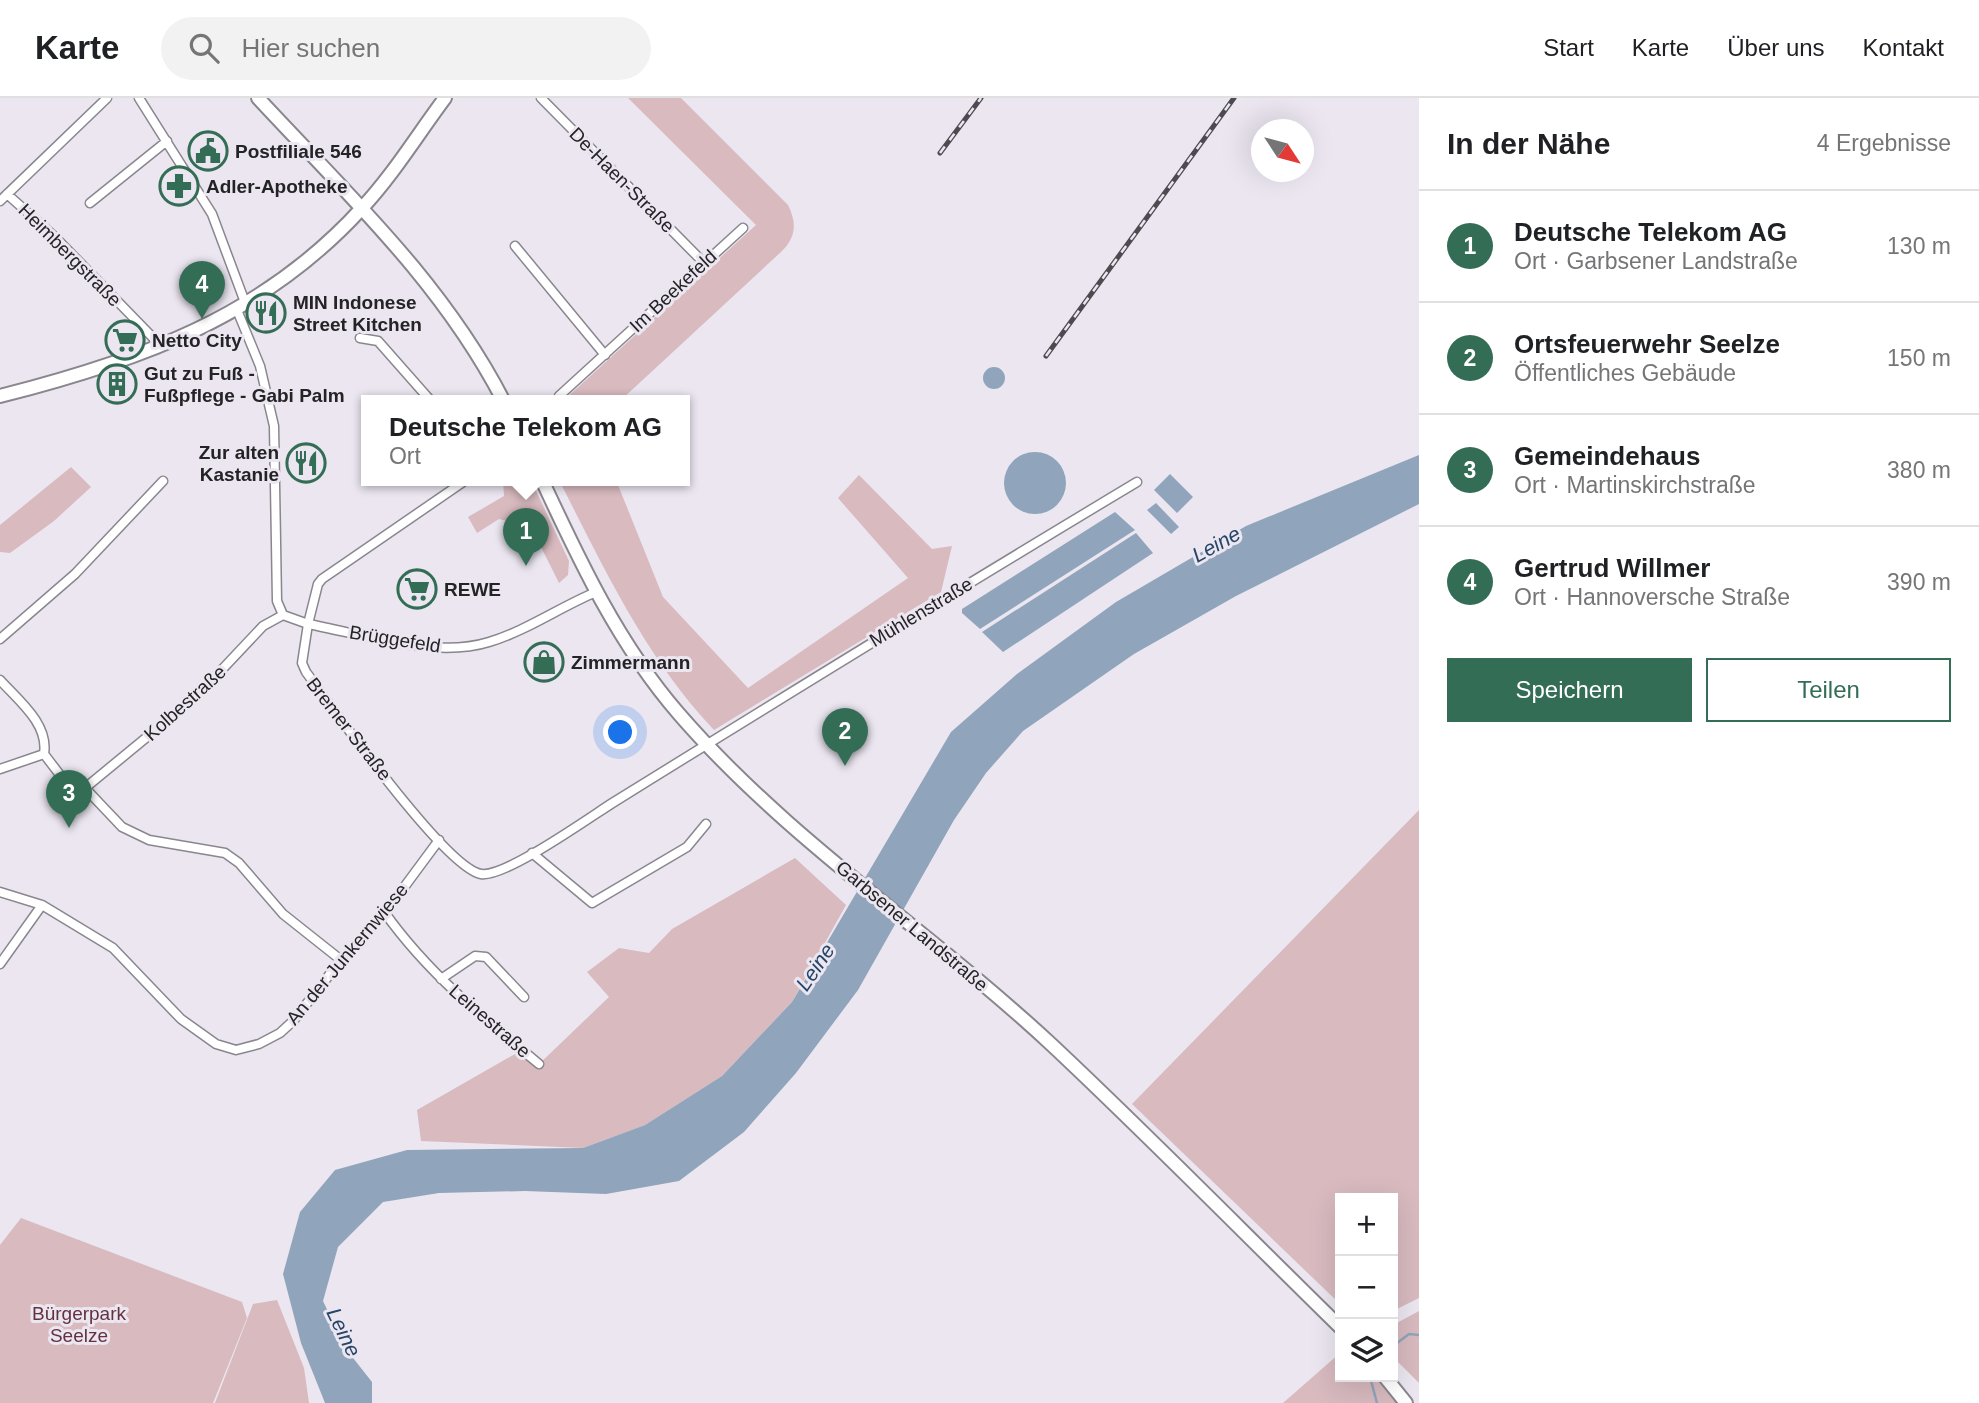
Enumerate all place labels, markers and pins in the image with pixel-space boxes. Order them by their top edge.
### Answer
public building icon: Postfiliale 546 [187,130,229,172]
place label: Postfiliale 546 [235,141,362,162]
pharmacy icon: Adler-Apotheke [158,165,200,207]
place label: Adler-Apotheke [206,176,347,197]
pin: 4 [179,261,225,319]
restaurant icon: MIN Indonese Street Kitchen [245,292,287,334]
place label: MIN Indonese Street Kitchen [293,292,422,335]
supermarket icon: Netto City [104,319,146,361]
place label: Netto City [152,330,242,351]
building icon: Gut zu Fuß - Fußpflege - Gabi Palm [96,363,138,405]
place label: Gut zu Fuß - Fußpflege - Gabi Palm [144,363,345,406]
place label: Zur alten Kastanie [199,442,279,485]
restaurant icon: Zur alten Kastanie [285,442,327,484]
pin: 1 [503,508,549,566]
supermarket icon: REWE [396,568,438,610]
place label: REWE [444,579,501,600]
shop icon: Zimmermann [523,641,565,683]
place label: Zimmermann [571,652,690,673]
pin: 2 [822,708,868,766]
pin: 3 [46,770,92,828]

